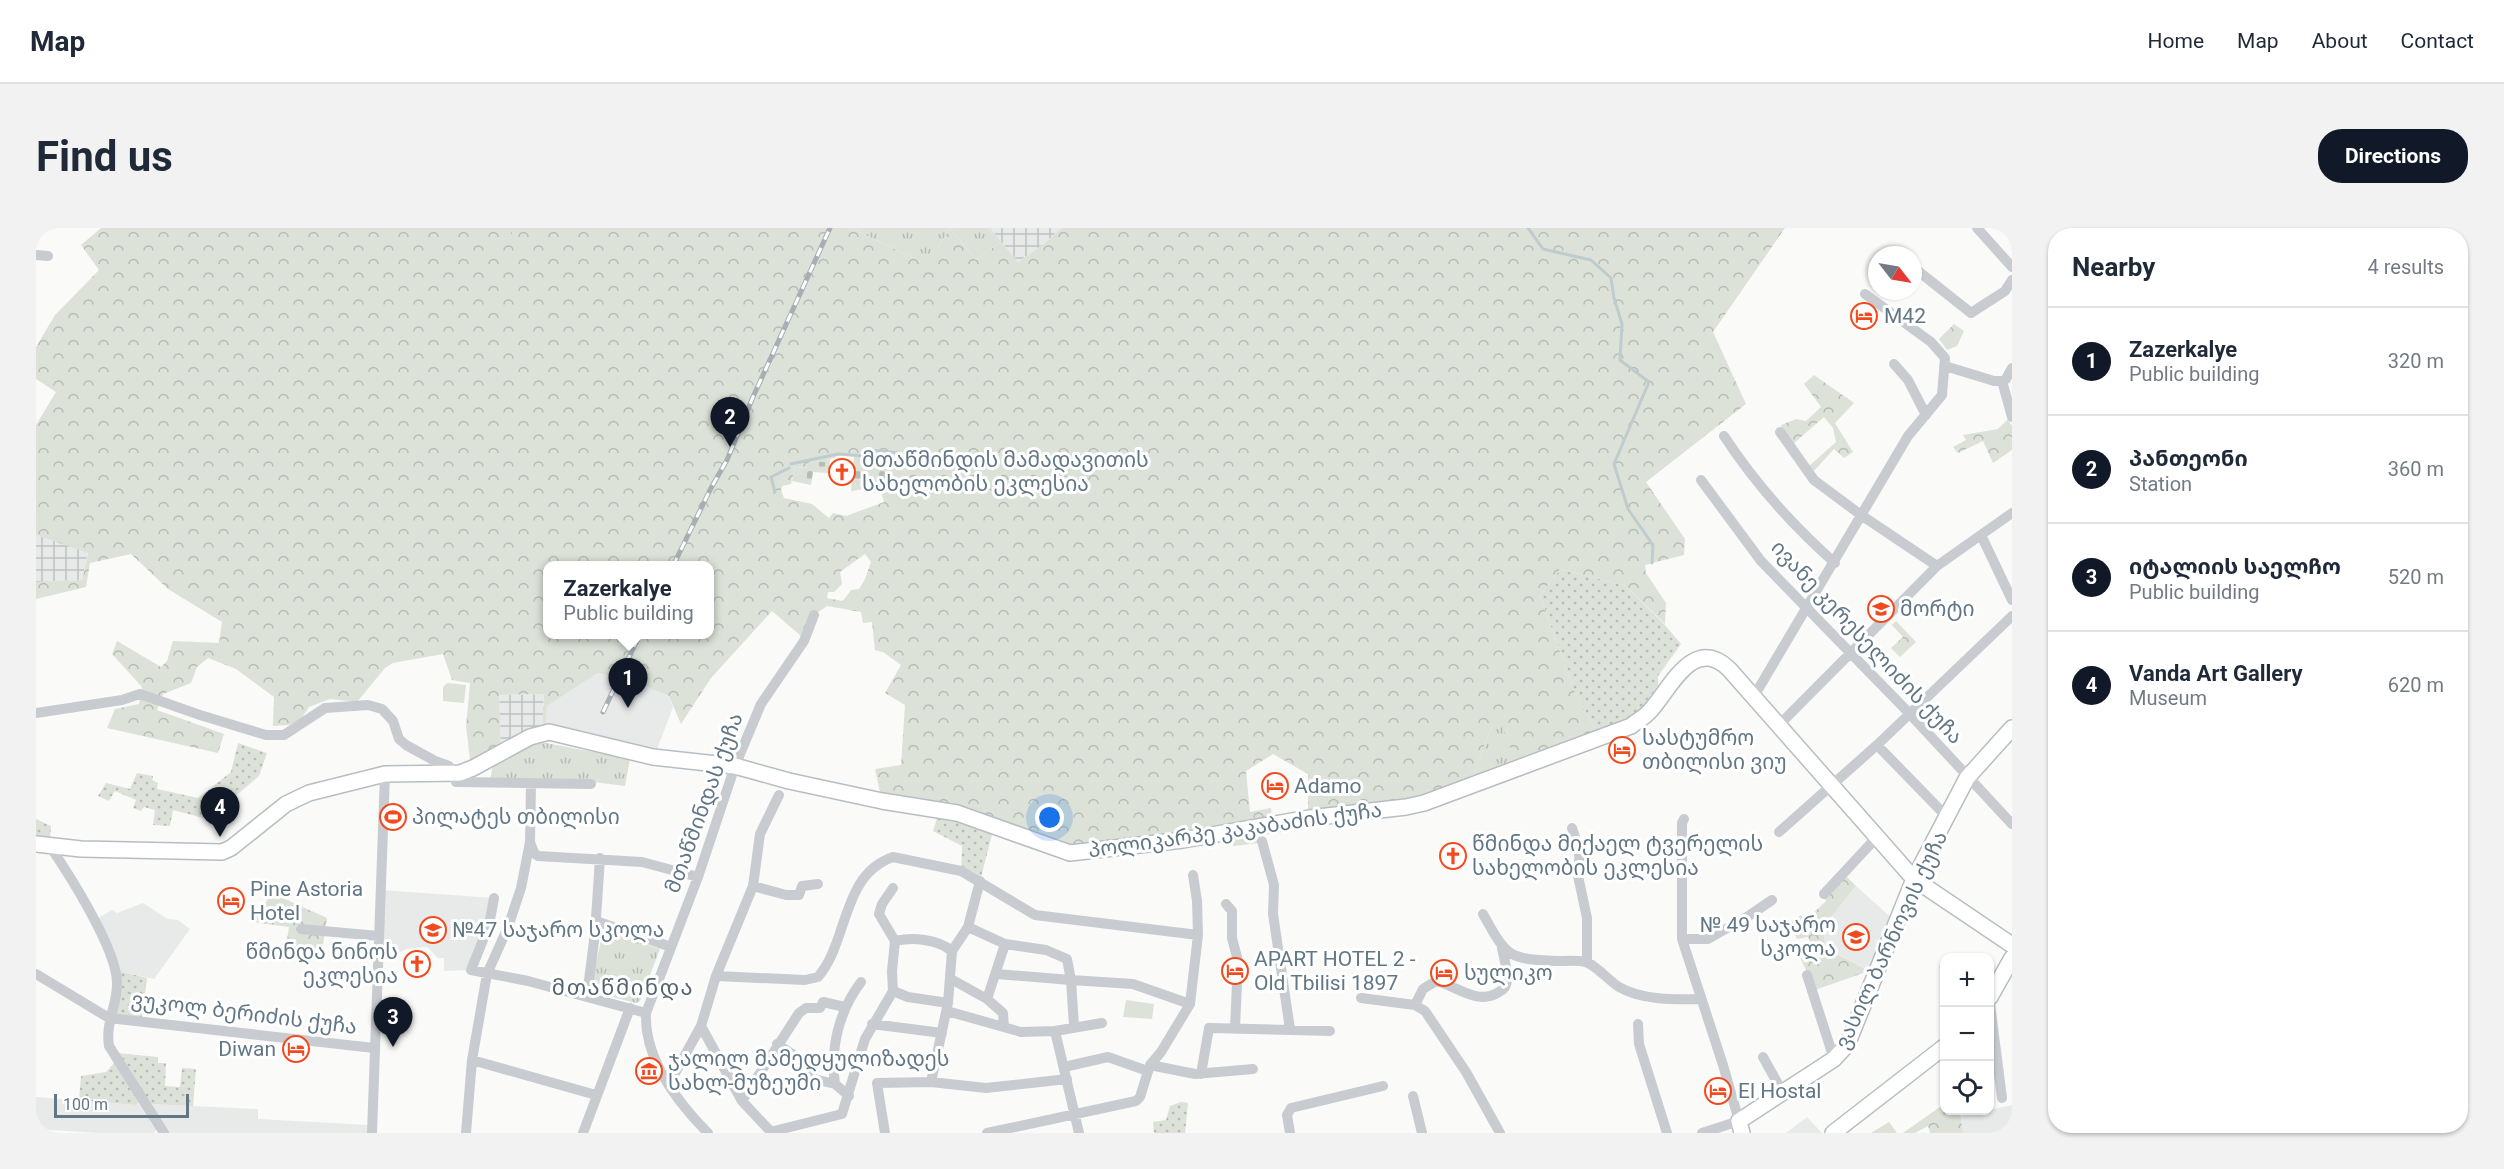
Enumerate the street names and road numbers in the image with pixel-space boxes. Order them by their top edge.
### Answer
street label: ივანე კერესელიძის ქუჩა [1766,535,1968,749]
street label: მთაწმინდას ქუჩა [660,710,749,897]
street label: პოლიკარპე კაკაბაძის ქუჩა [1087,798,1383,863]
street label: ვასილ ბარნოვის ქუჩა [1830,827,1953,1053]
street label: ვუკოლ ბერიძის ქუჩა [130,987,358,1040]

